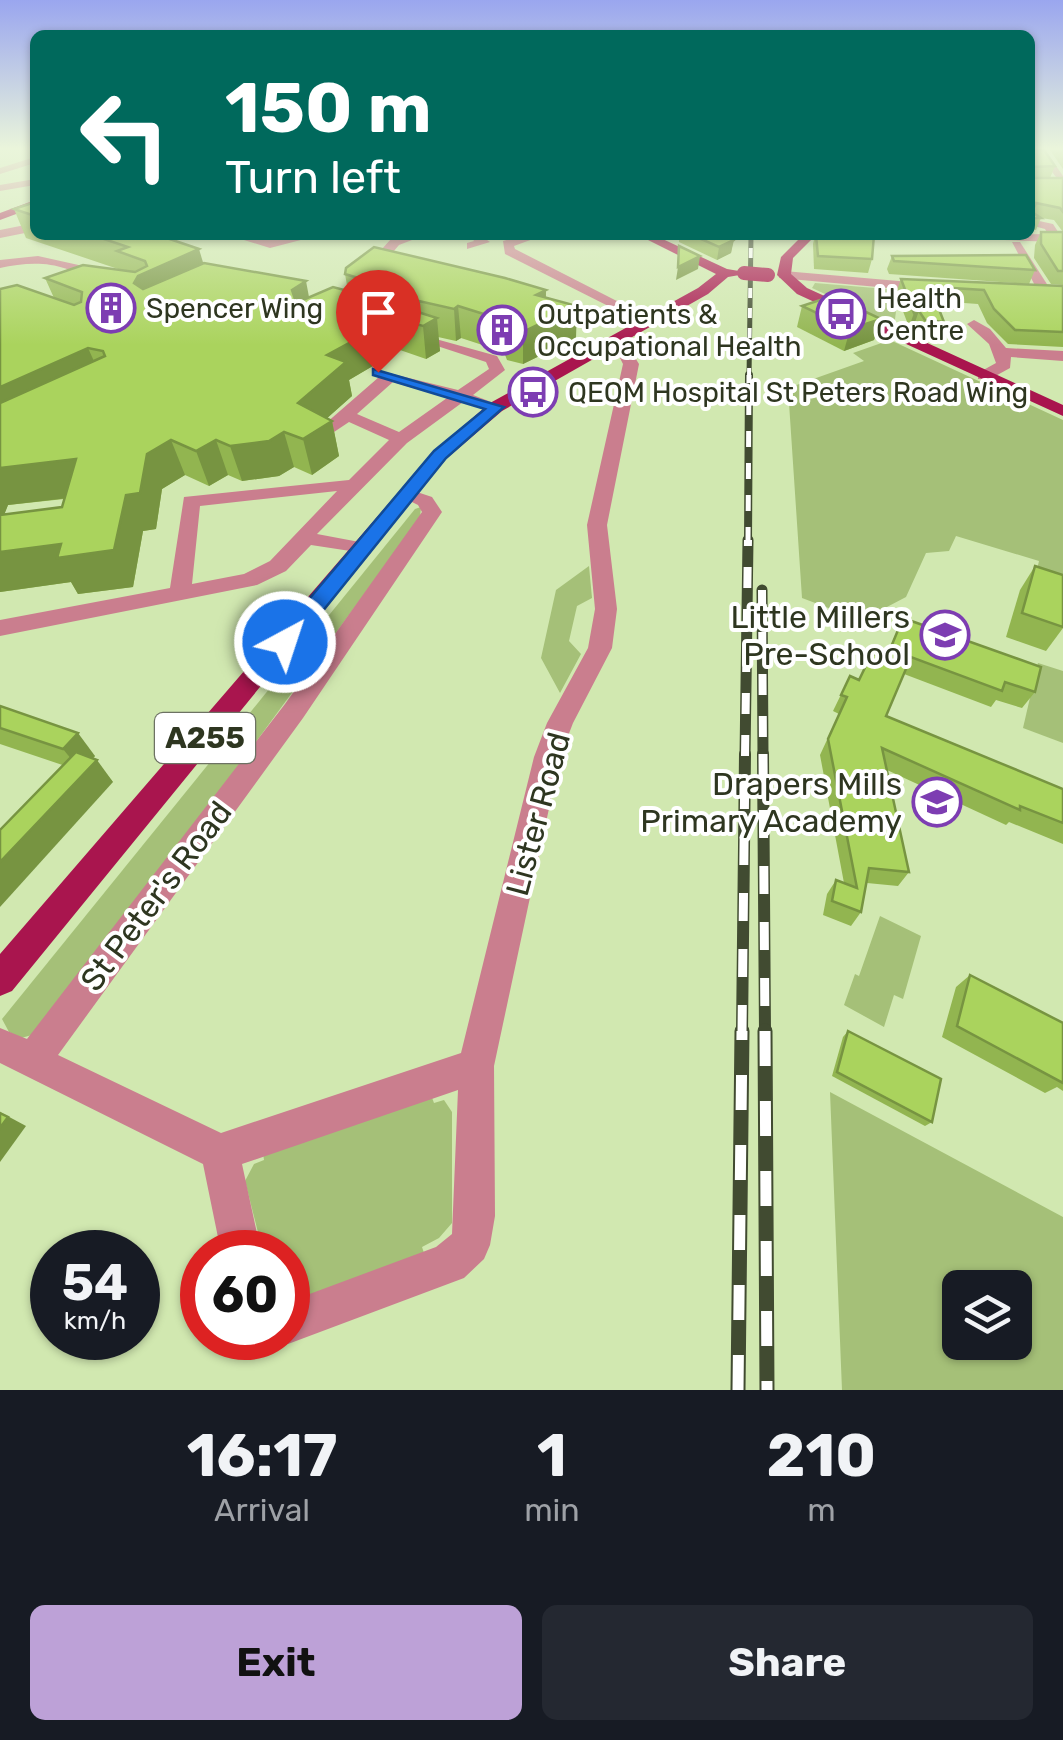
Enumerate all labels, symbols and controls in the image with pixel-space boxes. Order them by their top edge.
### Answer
text: 150 m [225,67,432,150]
icon: left [60,70,190,200]
text: Turn left [225,151,401,204]
pin [336,270,421,373]
building icon: Spencer Wing [85,282,137,334]
place label: Health Centre [876,282,964,347]
icon: arrive [351,285,406,340]
bus stop icon: Health Centre [815,288,867,340]
place label: Spencer Wing [146,292,323,325]
place label: Outpatients & Occupational Health [537,298,802,363]
building icon: Outpatients & Occupational Health [476,304,528,356]
bus stop icon: QEQM Hospital St Peters Road Wing [507,366,559,418]
place label: QEQM Hospital St Peters Road Wing [568,376,1028,409]
position arrow [233,590,337,694]
place label: Little Millers Pre-School [731,598,910,673]
school or university icon: Little Millers Pre-School [919,609,971,661]
road number: A255 [155,713,255,763]
street label: Lister Road [498,728,578,900]
place label: Drapers Mills Primary Academy [640,765,902,840]
school or university icon: Drapers Mills Primary Academy [911,776,963,828]
street label: St Peter's Road [72,794,240,998]
speed limit sign: 60 [180,1230,310,1360]
text: 54 [62,1253,128,1313]
map controls [942,1270,1032,1360]
button: layers [942,1270,1032,1360]
text: km/h [64,1306,126,1335]
text: 16:17 [187,1420,337,1491]
text: 1 [537,1420,567,1491]
text: 210 [767,1420,876,1491]
text: Arrival [214,1491,310,1529]
text: min [524,1491,580,1529]
text: m [807,1491,836,1529]
button: Exit [30,1605,522,1720]
button: Share [542,1605,1033,1720]

